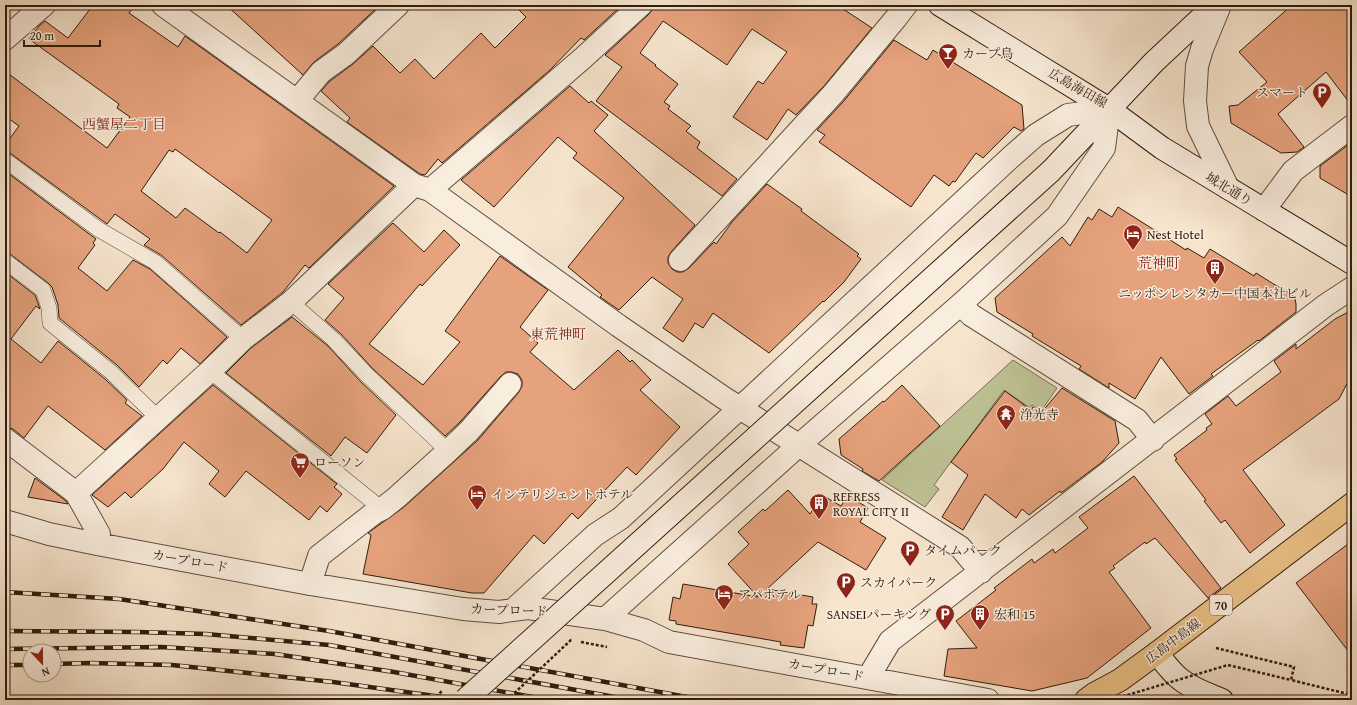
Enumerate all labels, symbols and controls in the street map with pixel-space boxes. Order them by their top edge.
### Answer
scale bar [24,22,100,48]
text: 20 m [30,27,54,44]
bar icon: カープ鳥 [937,42,959,70]
place label: カープ鳥 [962,44,1013,63]
street label: 広島海田線 [1045,64,1111,112]
parking icon: スマート [1311,81,1333,109]
place label: スマート [1256,83,1308,102]
district label: 西蟹屋二丁目 [82,114,166,134]
street label: 城北通り [1202,167,1256,211]
hotel icon: Nest Hotel [1122,223,1144,251]
place label: Nest Hotel [1147,225,1204,244]
district label: 荒神町 [1138,253,1180,273]
building icon: ニッポンレンタカー中国本社ビル [1204,257,1226,285]
place label: ニッポンレンタカー中国本社ビル [1118,284,1312,303]
district label: 東荒神町 [530,324,586,344]
temple icon: 浄光寺 [995,403,1017,431]
place label: 浄光寺 [1020,405,1059,424]
supermarket icon: ローソン [289,451,311,479]
place label: ローソン [314,453,365,472]
hotel icon: インテリジェントホテル [466,483,488,511]
place label: インテリジェントホテル [491,485,633,504]
place label: REFRESS ROYAL CITY II [833,487,909,521]
building icon: REFRESS ROYAL CITY II [808,492,830,520]
parking icon: タイムパーク [899,539,921,567]
place label: タイムパーク [924,541,1002,560]
street label: カープロード [150,545,230,577]
parking icon: スカイパーク [835,571,857,599]
place label: スカイパーク [860,573,937,592]
hotel icon: アパホテル [713,583,735,611]
place label: アパホテル [738,585,801,604]
road number: 70 [1210,595,1232,615]
street label: カープロード [470,599,548,621]
parking icon: SANSEIパーキング [934,603,956,631]
building icon: 宏和 15 [969,603,991,631]
place label: SANSEIパーキング [827,605,931,624]
place label: 宏和 15 [994,605,1035,624]
street label: 広島中島線 [1141,614,1205,668]
north arrow [22,643,62,683]
street label: カープロード [786,654,866,686]
text: N [39,663,52,681]

